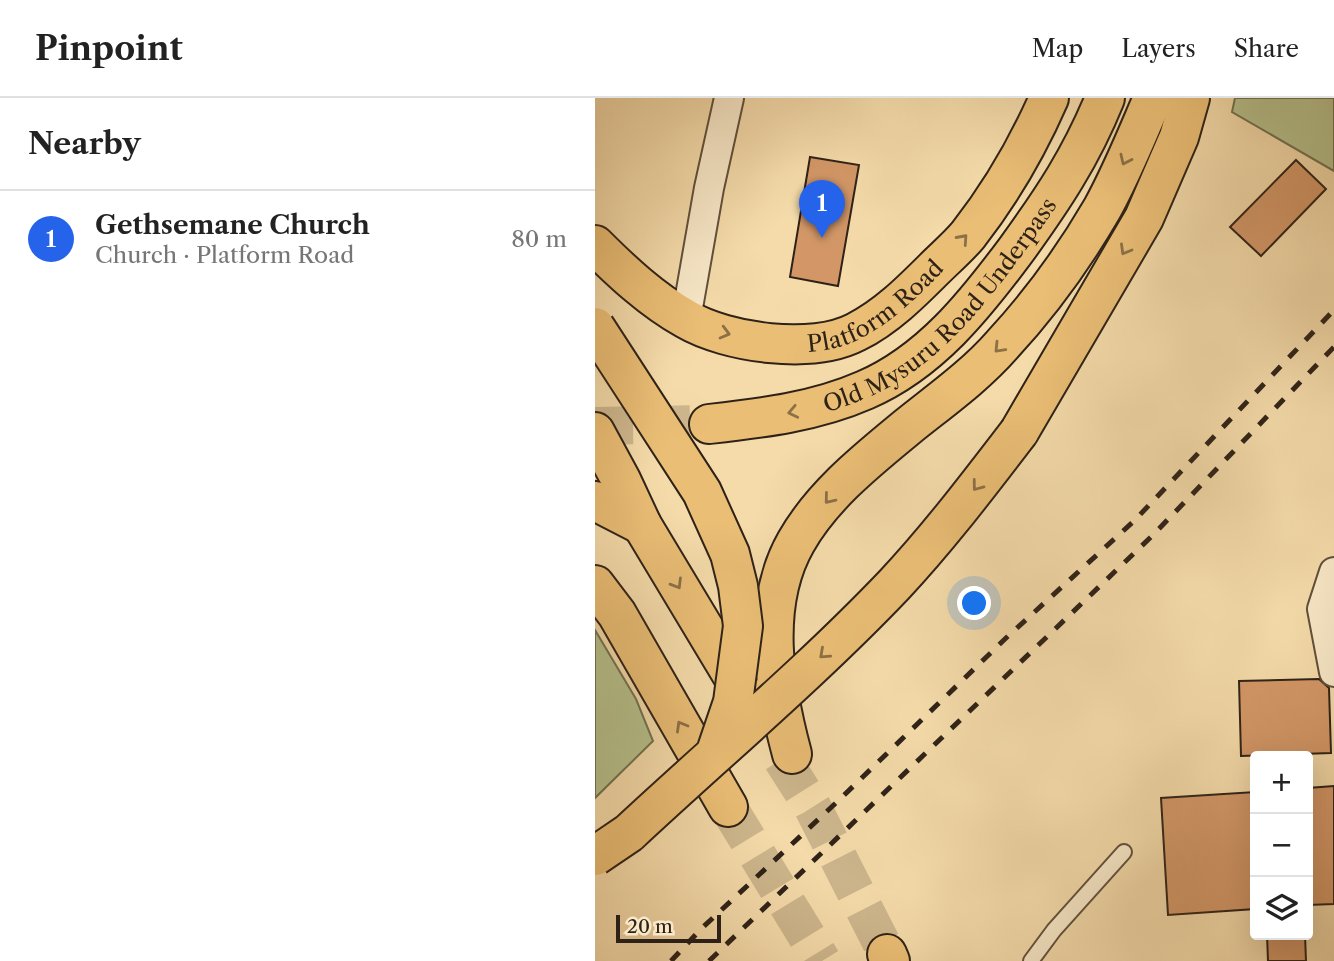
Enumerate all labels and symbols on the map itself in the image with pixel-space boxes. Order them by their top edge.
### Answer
one-way arrow [1119,153,1133,166]
pin: 1 [799,180,845,238]
street label: Old Mysuru Road Underpass [820,192,1062,418]
one-way arrow [955,235,967,248]
one-way arrow [1121,242,1134,255]
street label: Platform Road [806,254,949,358]
one-way arrow [718,325,730,339]
one-way arrow [994,340,1007,353]
one-way arrow [787,404,799,419]
one-way arrow [973,478,986,491]
one-way arrow [825,490,837,503]
one-way arrow [669,576,682,589]
your location [957,586,991,620]
one-way arrow [819,645,832,658]
one-way arrow [677,721,690,734]
scale bar [616,912,721,944]

